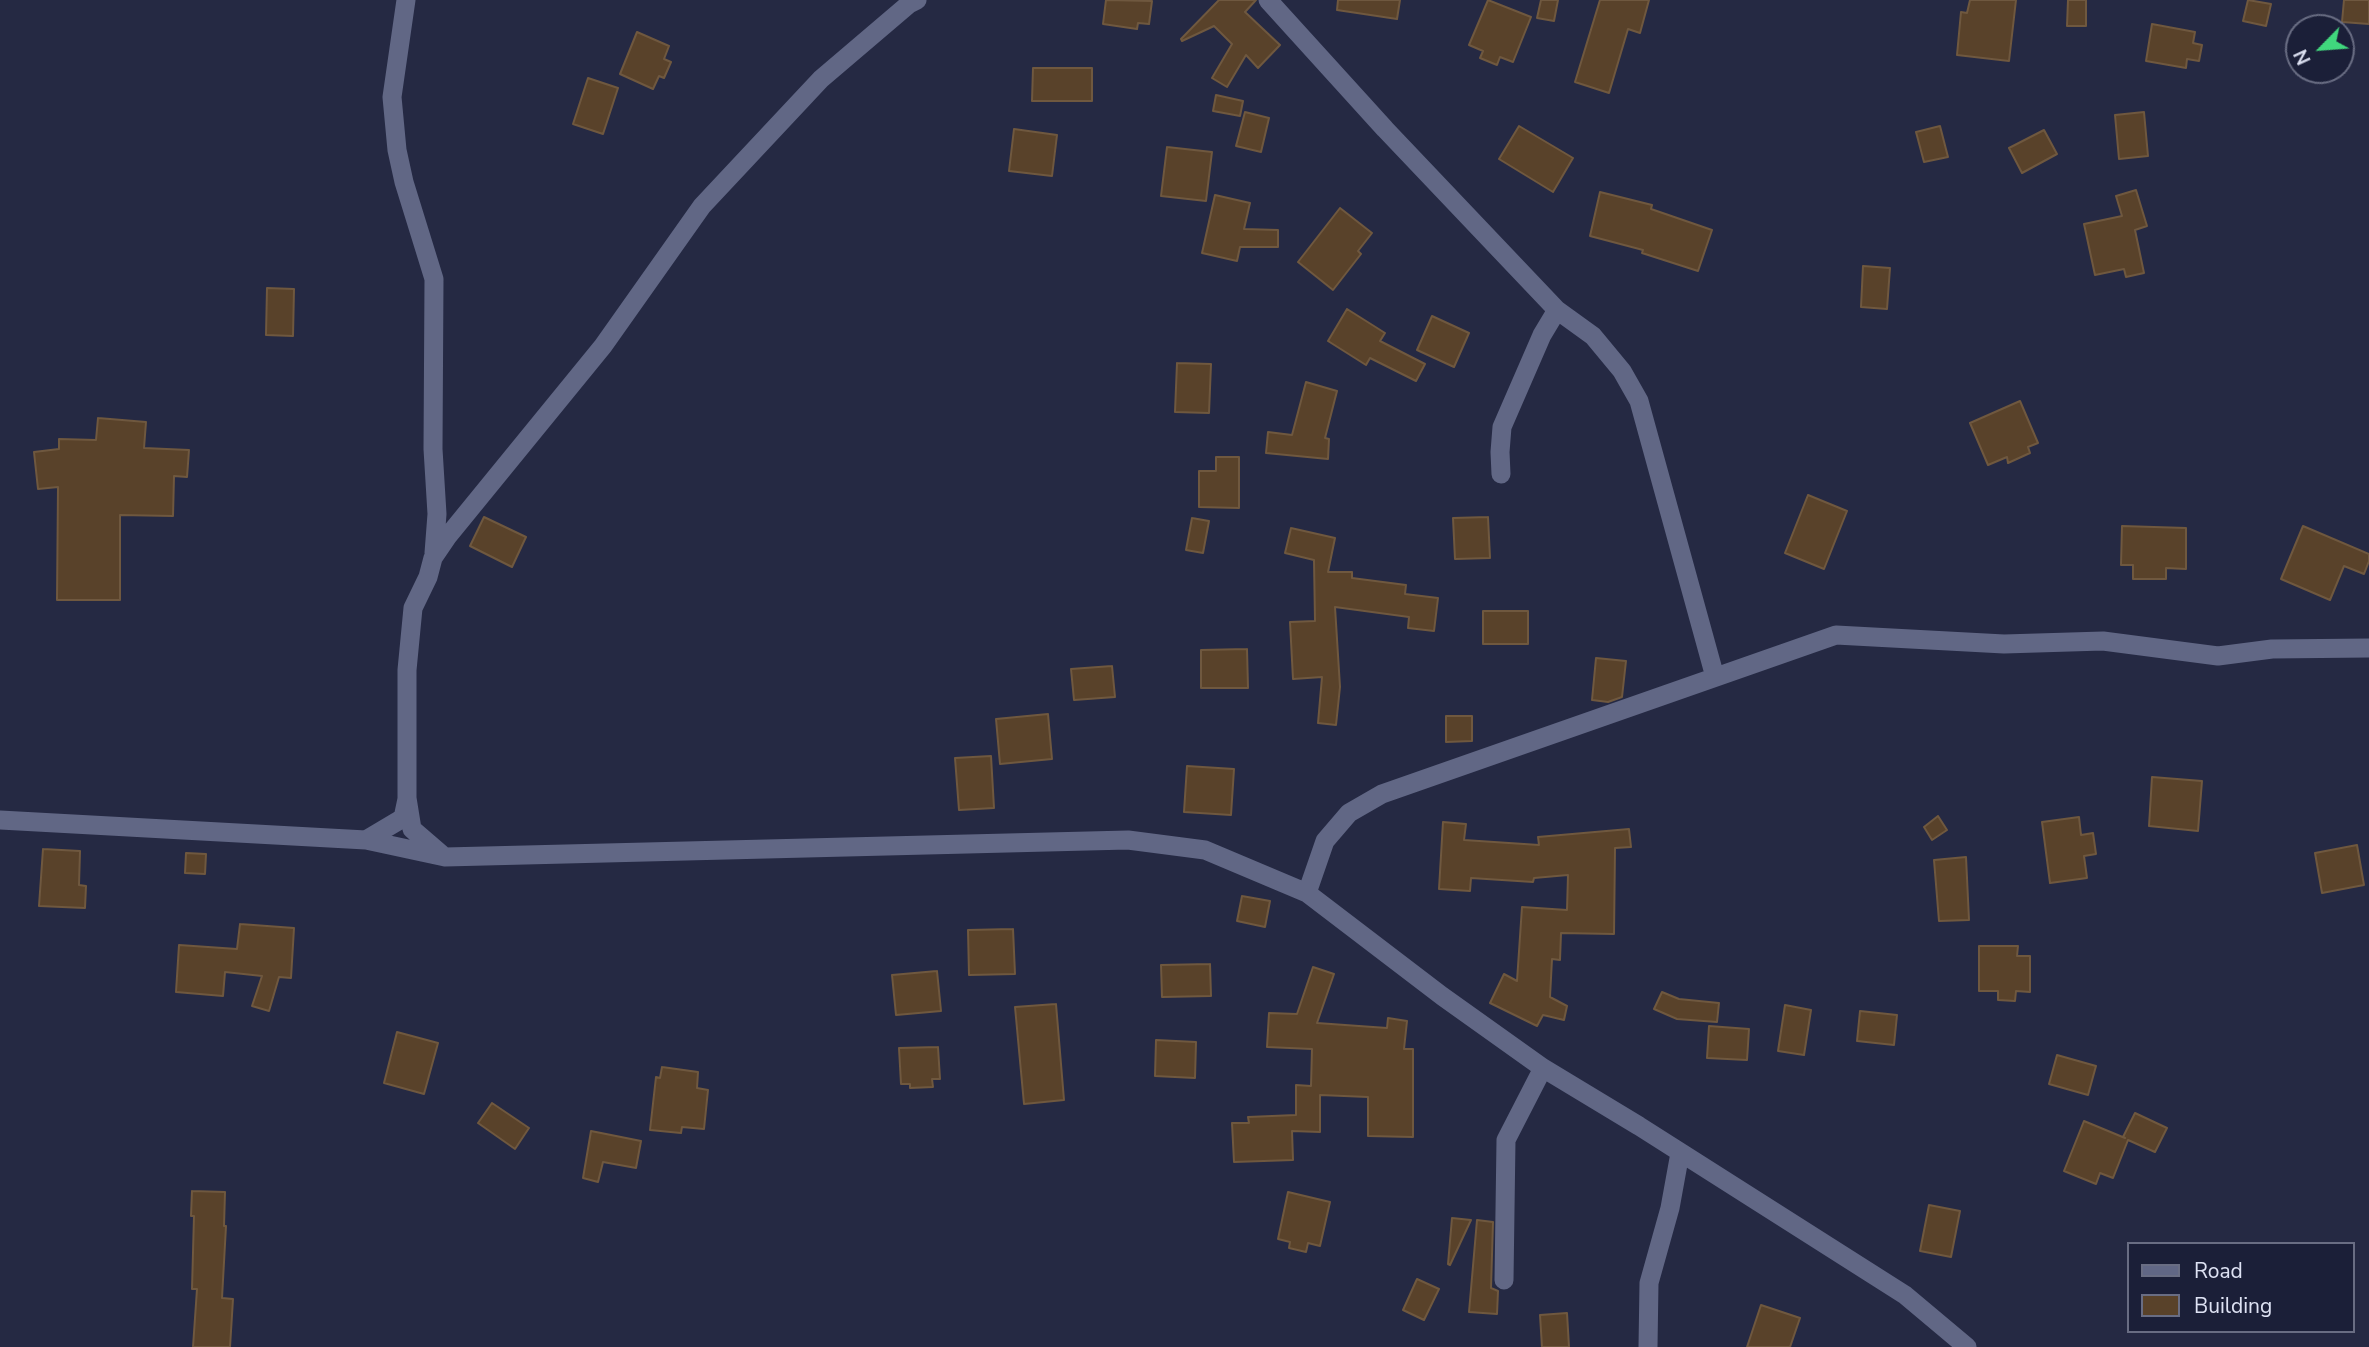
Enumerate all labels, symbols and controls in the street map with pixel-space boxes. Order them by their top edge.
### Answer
north arrow [2285,14,2355,84]
text: N [2288,45,2318,69]
legend [2128,1242,2355,1333]
text: Road [2194,1257,2243,1285]
text: Building [2194,1292,2272,1320]

